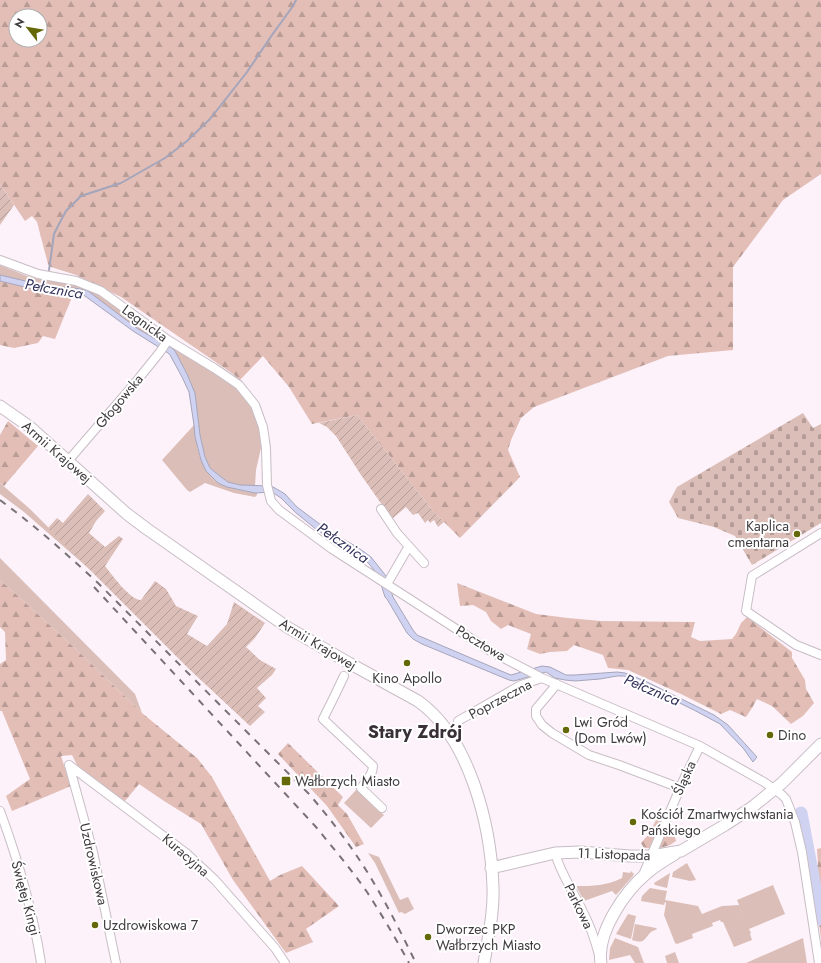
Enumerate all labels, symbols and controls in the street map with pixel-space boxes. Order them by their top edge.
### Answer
north arrow [8,8,48,48]
text: N [10,15,29,31]
water label: Pełcznica [23,273,86,305]
street label: Legnicka [118,300,172,346]
street label: Głogowska [90,370,148,432]
street label: Armii Krajowej [18,416,96,488]
place label: Kaplica cmentarna [728,516,789,552]
water label: Pełcznica [313,517,374,569]
marker: Kaplica cmentarna [792,529,802,539]
street label: Armii Krajowej [276,613,360,675]
street label: Pocztowa [452,620,510,666]
marker: Kino Apollo [402,658,412,668]
place label: Kino Apollo [372,668,442,688]
water label: Pełcznica [621,668,684,712]
street label: Poprzeczna [465,674,535,724]
place label: Lwi Gród (Dom Lwów) [574,712,647,748]
district label: Stary Zdrój [368,719,462,745]
marker: Lwi Gród (Dom Lwów) [561,725,571,735]
place label: Dino [778,725,807,745]
marker: Dino [765,730,775,740]
street label: Śląska [667,757,701,799]
place label: Wałbrzych Miasto [295,771,400,791]
marker: Wałbrzych Miasto [280,775,292,787]
place label: Kościół Zmartwychwstania Pańskiego [641,804,793,840]
marker: Kościół Zmartwychwstania Pańskiego [628,817,638,827]
street label: Uzdrowiskowa [75,821,113,907]
street label: Kuracyjna [158,829,214,881]
street label: 11 Listopada [577,843,651,865]
street label: Świętej Kingi [6,858,46,938]
street label: Parkowa [559,880,599,932]
place label: Uzdrowiskowa 7 [103,915,199,935]
place label: Dworzec PKP Wałbrzych Miasto [436,919,541,955]
marker: Uzdrowiskowa 7 [90,920,100,930]
marker: Dworzec PKP Wałbrzych Miasto [423,932,433,942]

